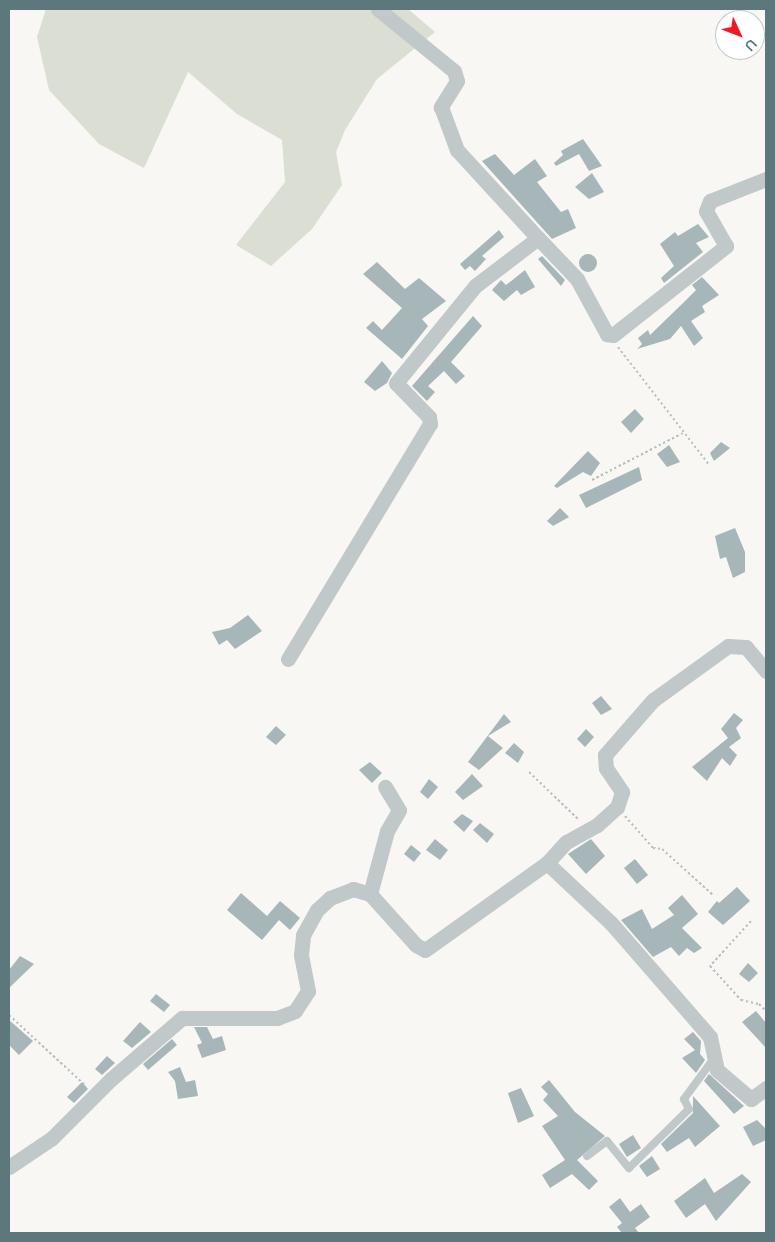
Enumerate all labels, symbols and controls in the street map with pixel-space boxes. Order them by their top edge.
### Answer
north arrow [715,10,765,60]
text: U [740,35,761,55]

